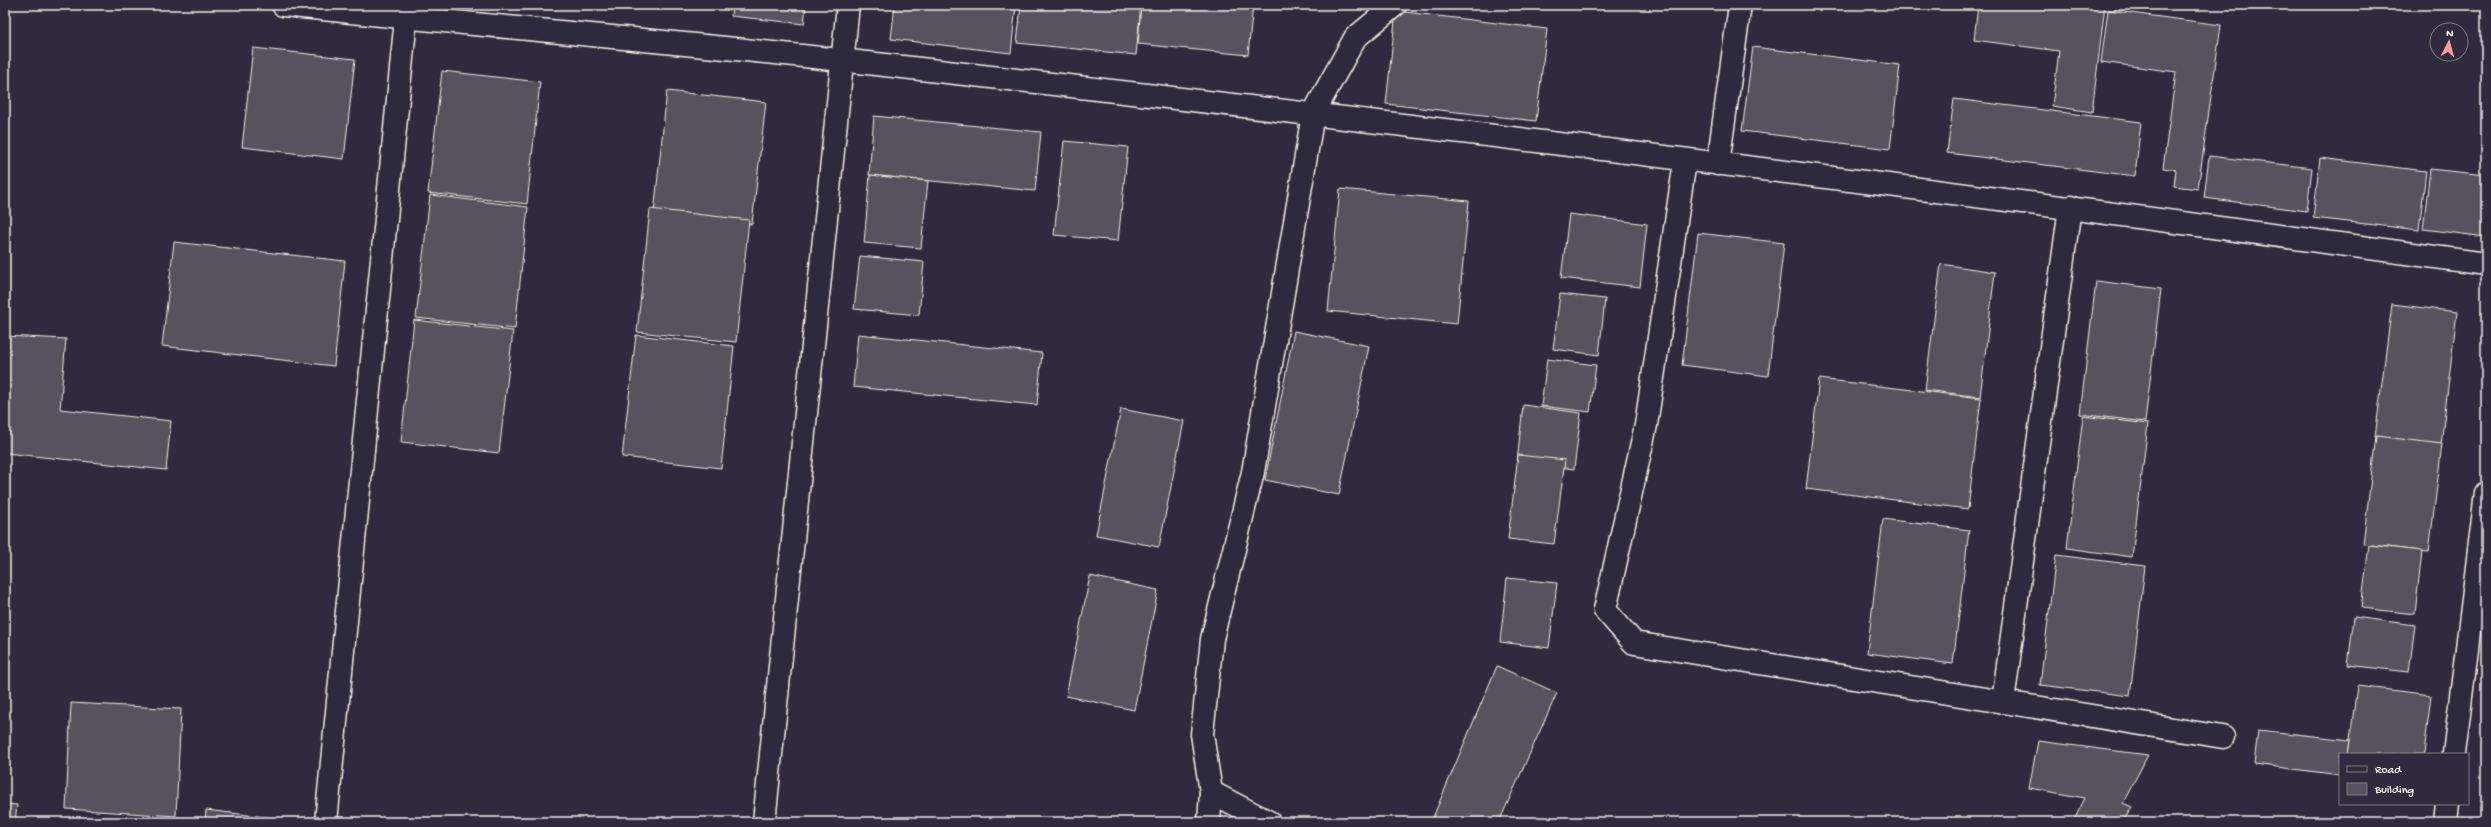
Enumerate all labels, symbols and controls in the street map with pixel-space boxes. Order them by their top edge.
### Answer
north arrow [2429,22,2469,62]
text: N [2446,28,2454,40]
legend [2339,753,2469,805]
text: Road [2375,764,2402,778]
text: Building [2374,784,2414,798]

